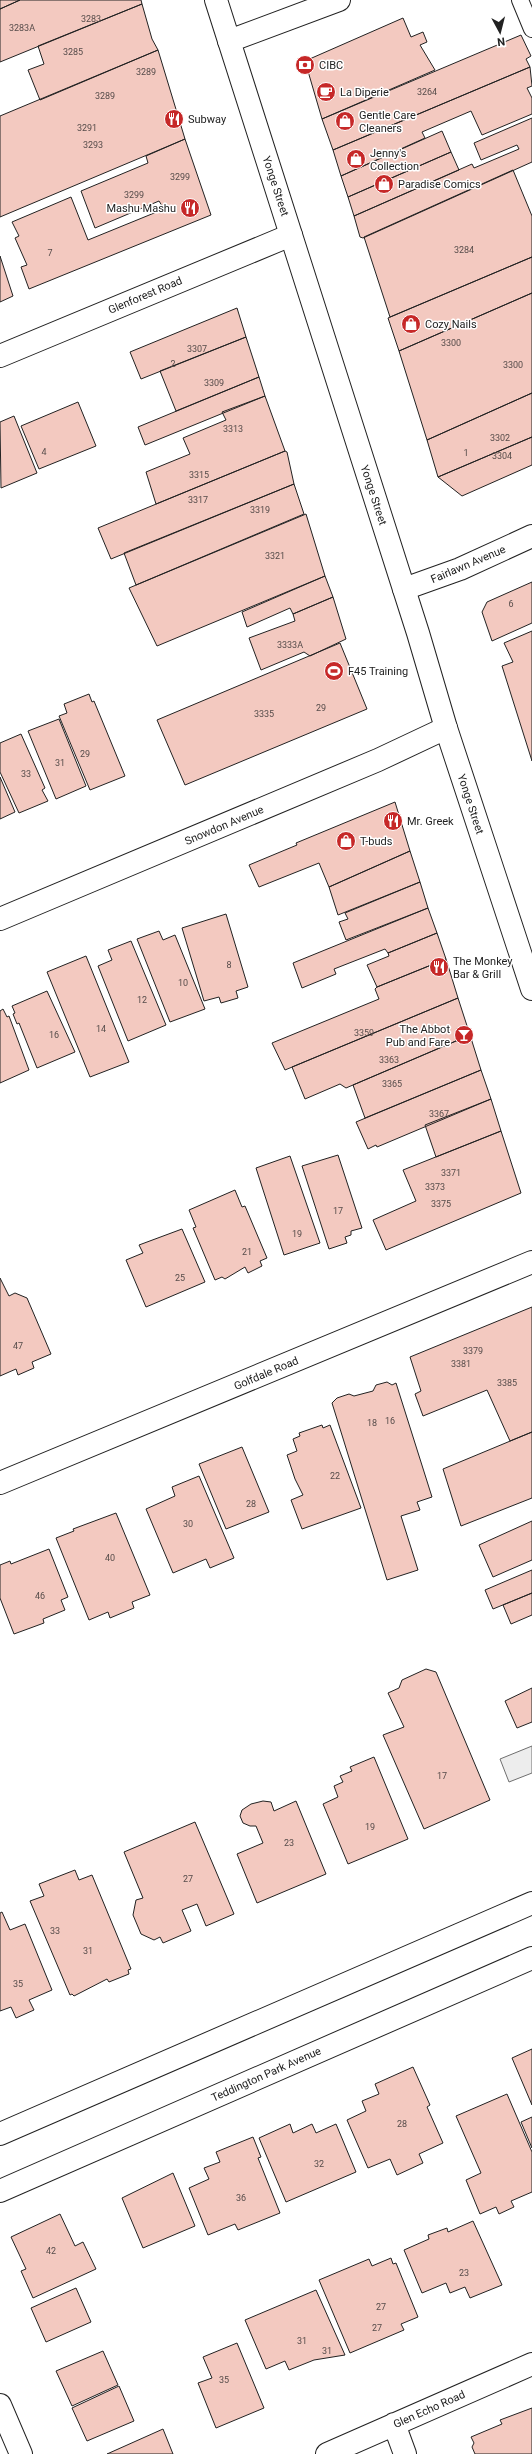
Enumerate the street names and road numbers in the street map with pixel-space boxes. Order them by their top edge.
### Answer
street label: Yonge Street [260,154,291,218]
street label: Glenforest Road [106,274,184,317]
street label: Yonge Street [358,463,389,527]
street label: Fairlawn Avenue [429,543,508,586]
street label: Yonge Street [455,772,486,836]
street label: Snowdon Avenue [183,803,266,848]
street label: Golfdale Road [232,1354,300,1393]
street label: Teddington Park Avenue [209,2044,323,2105]
street label: Glen Echo Road [391,2388,467,2431]

